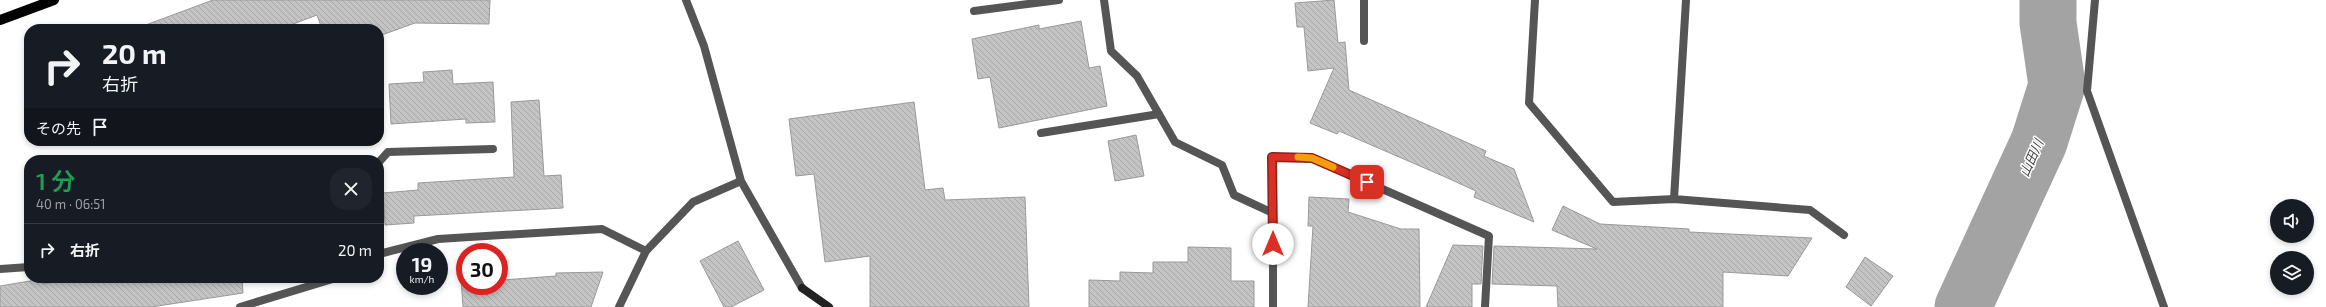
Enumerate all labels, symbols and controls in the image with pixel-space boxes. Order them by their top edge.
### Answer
text: 20 m [102,36,167,70]
icon: right [36,40,88,92]
text: 右折 [102,73,138,95]
icon: arrive [89,116,111,138]
text: その先 [36,119,81,137]
water label: 山田川 [2016,135,2047,179]
pin [1350,165,1384,199]
text: 1 分 [36,166,75,195]
button: close [330,168,372,210]
icon: arrive [1356,171,1378,193]
text: 40 m · 06:51 [36,196,105,212]
map controls [2270,199,2314,295]
button: sound [2270,199,2314,243]
position arrow [1252,223,1294,265]
icon: right [36,239,58,261]
text: 右折 [70,241,100,259]
text: 20 m [338,241,372,259]
speed limit sign: 30 [456,243,508,295]
button: layers [2270,251,2314,295]
text: 19 [412,252,432,276]
text: km/h [410,273,434,285]

